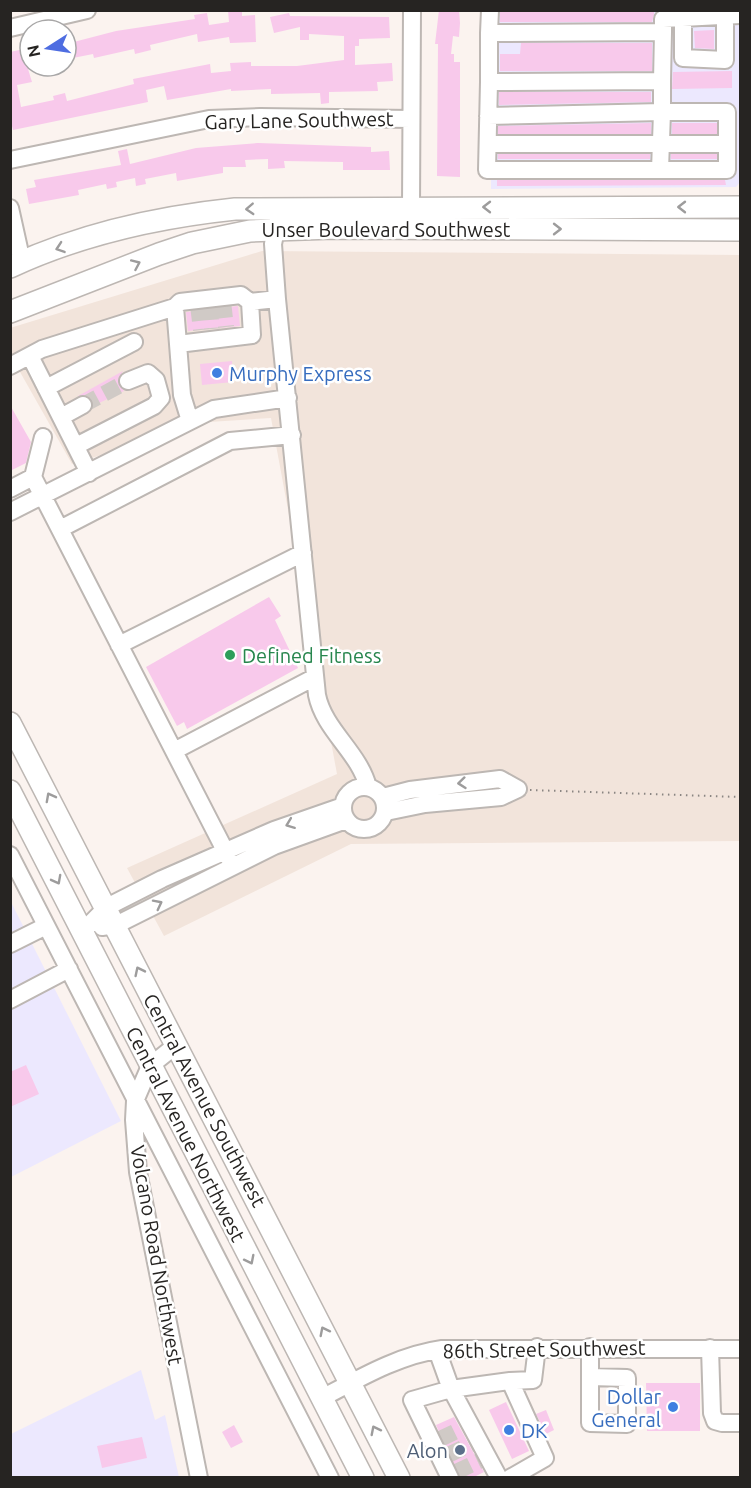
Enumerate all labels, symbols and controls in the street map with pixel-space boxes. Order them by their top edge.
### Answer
north arrow [18,18,78,78]
text: N [23,43,43,59]
street label: Gary Lane Southwest [204,107,394,133]
one-way arrow [483,201,492,213]
one-way arrow [678,201,687,213]
one-way arrow [246,202,255,215]
street label: Unser Boulevard Southwest [262,218,511,241]
one-way arrow [552,223,561,235]
one-way arrow [55,240,66,253]
one-way arrow [130,259,141,271]
place label: Murphy Express [229,362,372,385]
marker: Murphy Express [210,366,224,380]
place label: Defined Fitness [242,644,381,667]
marker: Defined Fitness [223,648,237,662]
one-way arrow [458,776,467,789]
one-way arrow [46,793,57,804]
one-way arrow [285,817,296,830]
one-way arrow [50,874,61,884]
one-way arrow [151,900,162,912]
one-way arrow [134,966,146,977]
street label: Central Avenue Southwest [139,989,271,1211]
street label: Central Avenue Northwest [122,1023,250,1245]
street label: Volcano Road Northwest [126,1143,188,1367]
one-way arrow [243,1253,255,1264]
one-way arrow [320,1327,331,1337]
street label: 86th Street Southwest [442,1336,646,1362]
place label: Dollar General [591,1385,661,1431]
marker: Dollar General [666,1400,680,1414]
place label: DK [521,1419,547,1442]
marker: DK [502,1423,516,1437]
one-way arrow [370,1426,382,1437]
place label: Alon [407,1439,448,1462]
marker: Alon [453,1443,467,1457]

